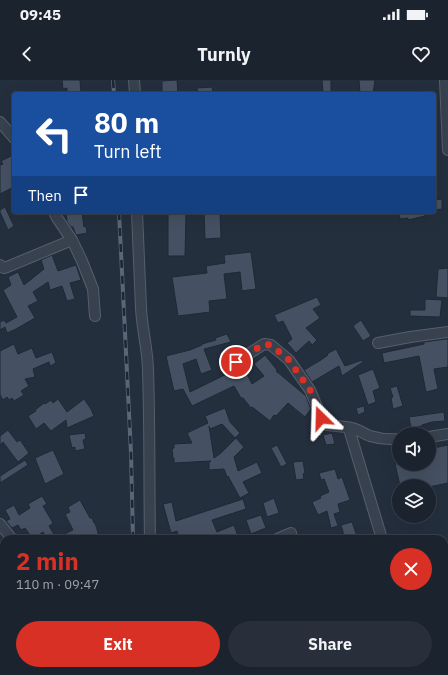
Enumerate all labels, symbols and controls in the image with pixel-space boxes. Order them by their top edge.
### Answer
text: 09:45 [20,5,61,24]
icon: back [16,43,38,65]
text: Turnly [197,43,251,66]
icon: heart [410,43,432,65]
text: 80 m [94,104,159,141]
icon: left [28,108,80,160]
text: Turn left [94,140,162,163]
icon: arrive [70,184,92,206]
text: Then [28,186,62,205]
pin [219,345,253,379]
icon: arrive [225,351,247,373]
position arrow [300,397,342,439]
map controls [392,427,436,523]
button: sound [392,427,436,471]
button: layers [392,479,436,523]
text: 2 min [16,545,79,577]
button: close [390,548,432,590]
text: 110 m · 09:47 [16,576,99,593]
button: Exit [16,621,220,667]
button: Share [228,621,432,667]

